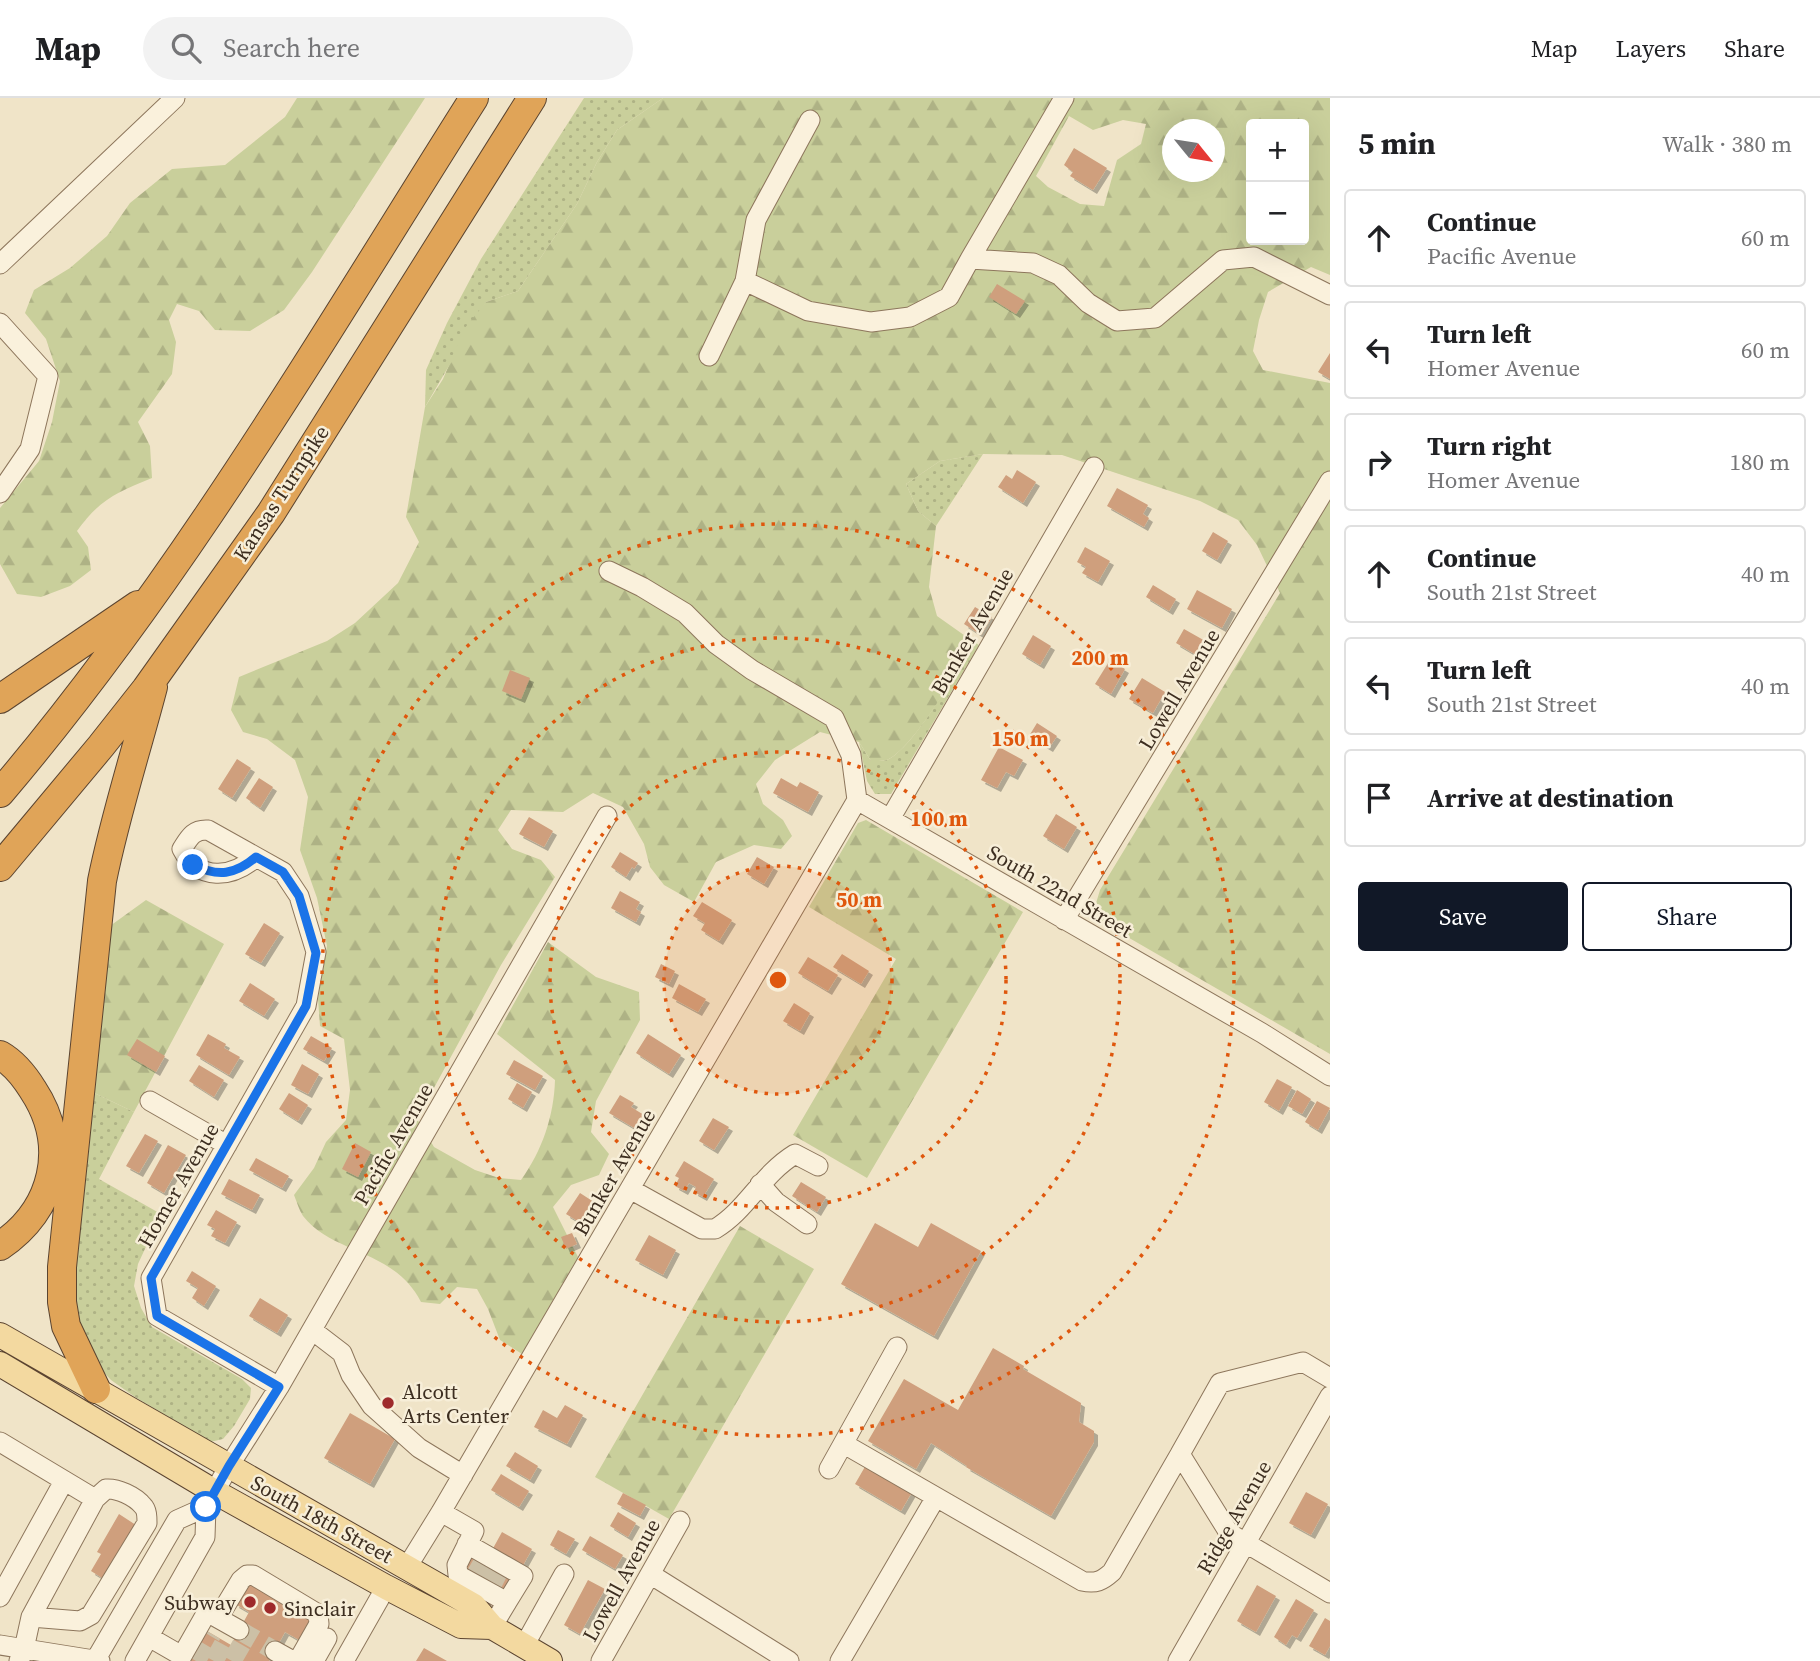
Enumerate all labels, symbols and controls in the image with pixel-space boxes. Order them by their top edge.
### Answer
search box [143,17,633,80]
text: Map [35,26,101,71]
icon: search [167,29,205,67]
text: Search here [223,30,360,66]
text: Map [1531,32,1578,65]
text: Layers [1616,32,1686,65]
text: Share [1724,32,1785,65]
north arrow [1162,119,1225,182]
map controls [1246,119,1309,245]
button: + [1246,119,1309,182]
text: 5 min [1358,123,1436,164]
text: Walk · 380 m [1662,128,1792,160]
button: − [1246,182,1309,245]
text: Continue [1427,204,1536,240]
icon: ahead [1360,219,1398,257]
text: 60 m [1741,222,1790,254]
text: Pacific Avenue [1427,240,1576,272]
text: Turn left [1427,316,1531,352]
icon: left [1360,331,1398,369]
text: 60 m [1741,334,1790,366]
text: Homer Avenue [1427,352,1580,384]
street label: Kansas Turnpike [226,419,336,567]
text: Turn right [1427,428,1551,464]
icon: right [1360,443,1398,481]
text: 180 m [1729,446,1790,478]
text: Homer Avenue [1427,464,1580,496]
text: Continue [1427,540,1536,576]
icon: ahead [1360,555,1398,593]
text: 40 m [1741,558,1790,590]
street label: Bunker Avenue [924,562,1020,700]
text: South 21st Street [1427,576,1597,608]
street label: Lowell Avenue [1131,623,1227,755]
text: 200 m [1071,643,1129,672]
text: Turn left [1427,652,1531,688]
icon: left [1360,667,1398,705]
text: 40 m [1741,670,1790,702]
text: South 21st Street [1427,688,1597,720]
text: 150 m [991,724,1049,753]
icon: arrive [1360,779,1398,817]
text: Arrive at destination [1427,780,1674,816]
text: 100 m [910,804,968,833]
street label: South 22nd Street [982,838,1138,945]
route end [177,849,208,880]
button: Save [1358,882,1568,951]
button: Share [1582,882,1792,951]
text: 50 m [836,885,882,914]
centre of rings [766,968,790,992]
street label: Pacific Avenue [346,1078,440,1210]
street label: Bunker Avenue [566,1103,662,1241]
street label: Homer Avenue [130,1117,226,1253]
place label: Alcott Arts Center [402,1377,509,1430]
marker: Alcott Arts Center [380,1395,396,1411]
street label: Ridge Avenue [1190,1455,1278,1579]
street label: South 18th Street [246,1468,398,1570]
route start [190,1491,221,1522]
street label: Lowell Avenue [575,1513,667,1647]
place label: Subway [164,1588,236,1617]
marker: Subway [242,1594,258,1610]
place label: Sinclair [284,1594,356,1623]
marker: Sinclair [262,1600,278,1616]

